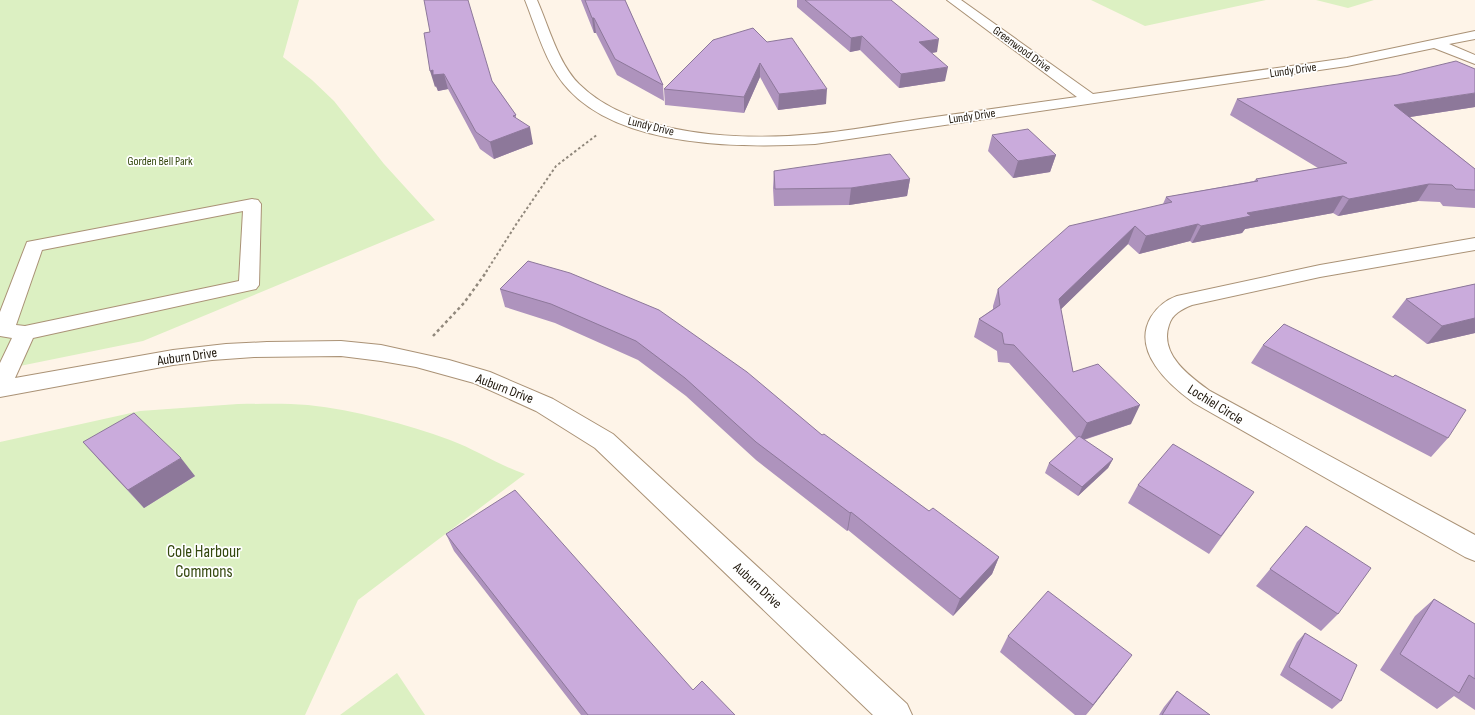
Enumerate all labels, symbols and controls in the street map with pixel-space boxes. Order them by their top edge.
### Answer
street label: Greenwood Drive [990,23,1054,76]
street label: Lundy Drive [1269,60,1318,81]
street label: Lundy Drive [948,106,997,127]
street label: Lundy Drive [626,114,676,140]
park label: Gorden Bell Park [127,154,193,169]
street label: Auburn Drive [155,344,218,369]
street label: Auburn Drive [473,369,536,407]
street label: Lochiel Circle [1185,381,1247,428]
park label: Cole Harbour Commons [167,542,241,582]
street label: Auburn Drive [729,558,785,612]

